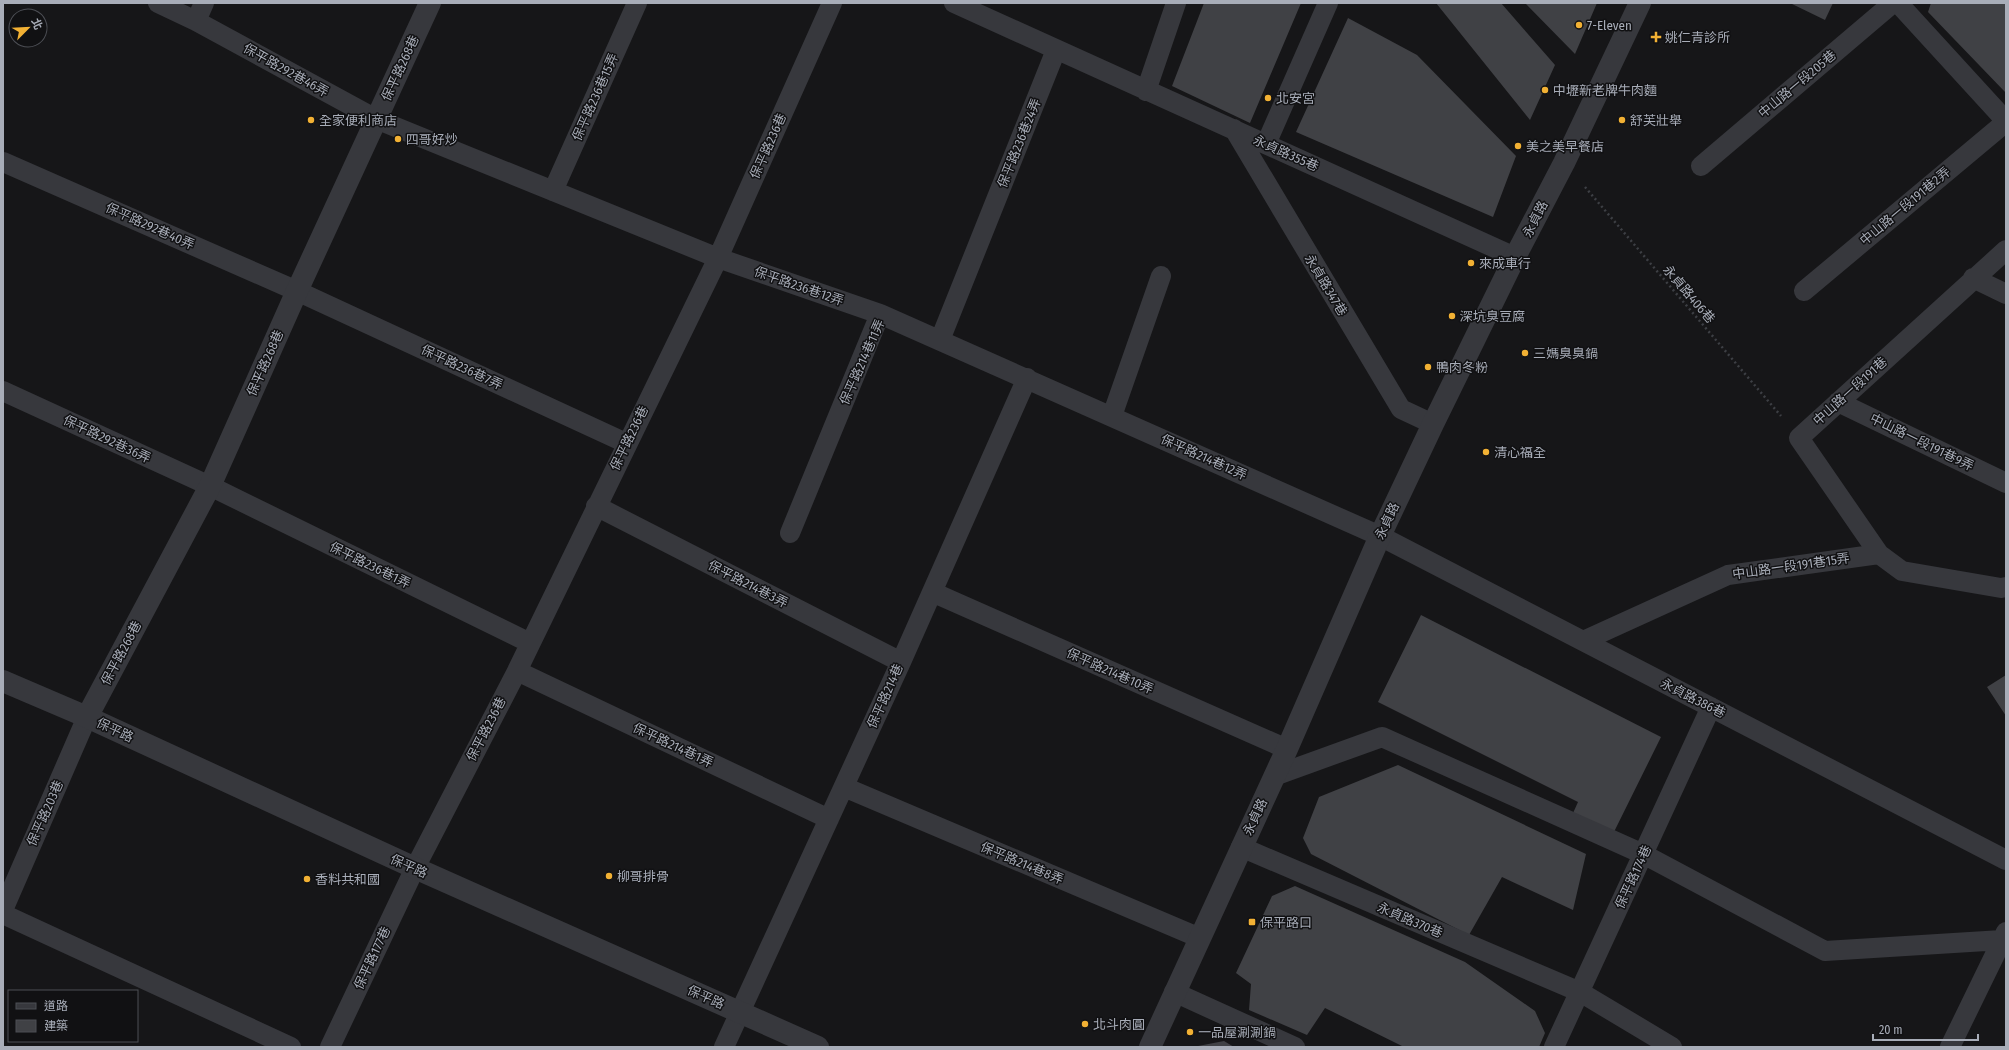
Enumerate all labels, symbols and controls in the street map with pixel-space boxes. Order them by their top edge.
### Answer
north arrow [8,8,48,48]
text: 北 [29,16,45,32]
place label: 7-Eleven [1587,18,1632,33]
marker: 7-Eleven [1574,20,1584,30]
place label: 姚仁青診所 [1665,30,1730,45]
marker: 姚仁青診所 [1650,31,1662,43]
street label: 保平路268巷 [378,33,422,103]
street label: 保平路292巷46弄 [241,40,331,100]
street label: 中山路一段205巷 [1755,47,1839,121]
street label: 保平路236巷15弄 [569,51,621,143]
place label: 中壢新老牌牛肉麵 [1553,83,1657,98]
marker: 中壢新老牌牛肉麵 [1540,85,1550,95]
place label: 北安宮 [1276,91,1315,106]
marker: 北安宮 [1263,93,1273,103]
street label: 保平路236巷24弄 [994,96,1044,190]
street label: 保平路236巷 [747,111,789,181]
place label: 全家便利商店 [319,113,397,128]
place label: 舒芙壯舉 [1630,113,1682,128]
marker: 全家便利商店 [306,115,316,125]
marker: 舒芙壯舉 [1617,115,1627,125]
place label: 四哥好炒 [406,132,458,147]
street label: 永貞路355巷 [1251,132,1321,174]
marker: 四哥好炒 [393,134,403,144]
place label: 美之美早餐店 [1526,139,1604,154]
marker: 美之美早餐店 [1513,141,1523,151]
street label: 中山路一段191巷2弄 [1857,164,1953,248]
street label: 永貞路 [1519,198,1551,240]
street label: 保平路292巷40弄 [103,200,197,252]
street label: 永貞路347巷 [1302,252,1350,318]
place label: 來成車行 [1479,256,1531,271]
marker: 來成車行 [1466,258,1476,268]
street label: 永貞路406巷 [1660,262,1718,326]
street label: 保平路236巷12弄 [752,264,846,308]
place label: 深坑臭豆腐 [1460,309,1525,324]
marker: 深坑臭豆腐 [1447,311,1457,321]
street label: 保平路214巷11弄 [836,317,888,407]
street label: 保平路268巷 [244,328,286,398]
street label: 保平路236巷7弄 [419,342,505,392]
place label: 三媽臭臭鍋 [1533,346,1598,361]
marker: 三媽臭臭鍋 [1520,348,1530,358]
street label: 中山路一段191巷 [1810,354,1890,428]
place label: 鴨肉冬粉 [1436,360,1488,375]
marker: 鴨肉冬粉 [1423,362,1433,372]
street label: 保平路236巷 [607,403,651,473]
street label: 中山路一段191巷9弄 [1868,410,1976,474]
street label: 保平路292巷36弄 [61,412,153,466]
street label: 保平路214巷12弄 [1159,431,1249,483]
place label: 清心福全 [1494,445,1546,460]
marker: 清心福全 [1481,447,1491,457]
street label: 永貞路 [1372,500,1402,542]
street label: 保平路236巷1弄 [327,539,413,591]
street label: 中山路一段191巷15弄 [1731,550,1851,582]
street label: 保平路214巷3弄 [706,557,790,611]
street label: 保平路268巷 [98,618,144,688]
street label: 保平路214巷10弄 [1064,645,1156,697]
street label: 保平路214巷 [864,662,906,730]
street label: 永貞路386巷 [1658,675,1728,721]
street label: 保平路236巷 [463,694,509,764]
street label: 保平路 [94,715,136,745]
street label: 保平路214巷1弄 [630,720,716,770]
street label: 保平路203巷 [24,778,66,848]
street label: 永貞路 [1240,796,1270,838]
street label: 保平路214巷8弄 [978,839,1066,887]
street label: 保平路174巷 [1612,843,1654,911]
street label: 保平路 [388,851,430,881]
place label: 柳哥排骨 [617,869,669,884]
marker: 柳哥排骨 [604,871,614,881]
place label: 香料共和國 [315,872,380,887]
marker: 香料共和國 [302,874,312,884]
street label: 永貞路370巷 [1375,899,1445,941]
place label: 保平路口 [1260,915,1312,930]
marker: 保平路口 [1247,917,1257,927]
street label: 保平路177巷 [351,924,393,992]
street label: 保平路 [685,982,727,1012]
legend [8,990,138,1042]
text: 道路 [44,999,68,1013]
scale bar [1873,1016,1978,1042]
place label: 北斗肉圓 [1093,1017,1145,1032]
text: 建築 [44,1019,68,1033]
marker: 北斗肉圓 [1080,1019,1090,1029]
text: 20 m [1879,1023,1903,1037]
place label: 一品屋涮涮鍋 [1198,1025,1276,1040]
marker: 一品屋涮涮鍋 [1185,1027,1195,1037]

